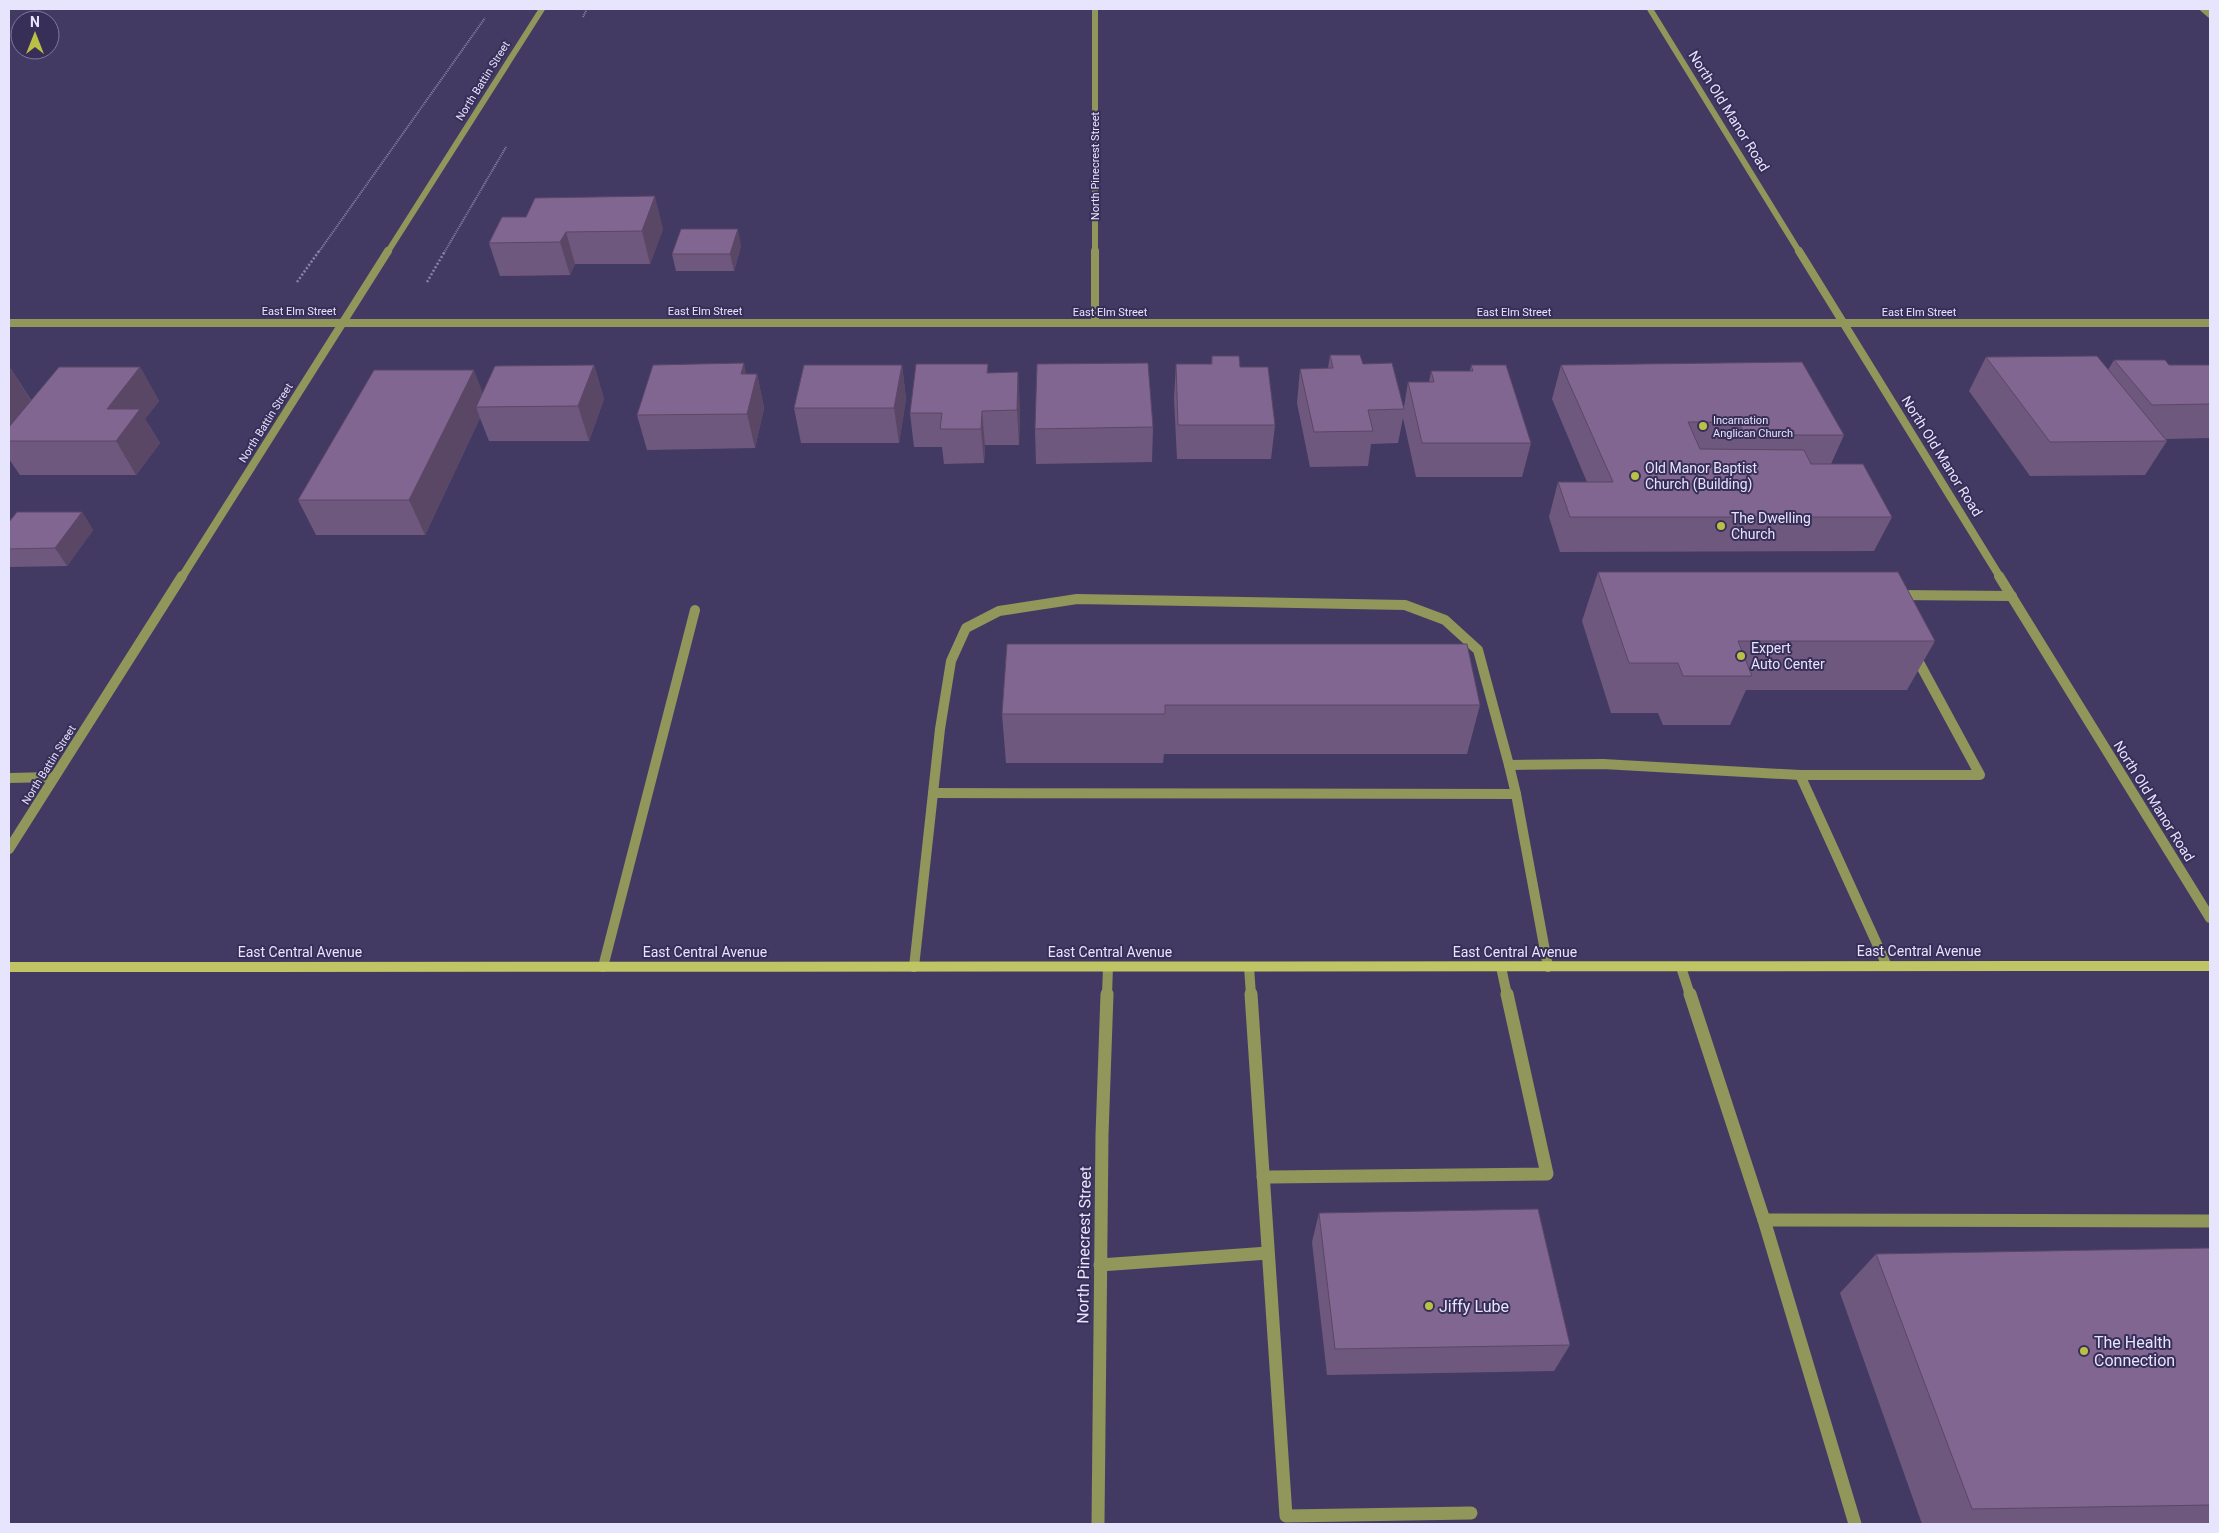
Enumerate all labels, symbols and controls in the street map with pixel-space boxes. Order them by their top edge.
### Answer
north arrow [10,10,60,60]
text: N [30,14,40,30]
street label: North Battin Street [453,39,513,123]
street label: North Old Manor Road [1685,48,1773,174]
street label: North Pinecrest Street [1089,111,1102,220]
street label: East Elm Street [262,305,337,318]
street label: East Elm Street [668,305,743,318]
street label: East Elm Street [1073,306,1148,319]
street label: East Elm Street [1477,306,1552,319]
street label: East Elm Street [1882,306,1957,319]
street label: North Battin Street [236,381,296,465]
street label: North Old Manor Road [1898,393,1986,519]
place label: Incarnation Anglican Church [1713,414,1793,440]
marker: Incarnation Anglican Church [1697,420,1709,432]
place label: Old Manor Baptist Church (Building) [1645,460,1758,493]
marker: Old Manor Baptist Church (Building) [1629,470,1641,482]
place label: The Dwelling Church [1731,510,1811,542]
marker: The Dwelling Church [1715,520,1727,532]
place label: Expert Auto Center [1751,640,1825,672]
marker: Expert Auto Center [1735,650,1747,662]
street label: North Battin Street [19,723,79,807]
street label: North Old Manor Road [2110,738,2198,864]
street label: East Central Avenue [1857,943,1981,959]
street label: East Central Avenue [238,944,362,960]
street label: East Central Avenue [643,944,767,960]
street label: East Central Avenue [1048,944,1172,960]
street label: East Central Avenue [1453,944,1577,960]
street label: North Pinecrest Street [1073,1166,1095,1324]
place label: Jiffy Lube [1439,1297,1509,1316]
marker: Jiffy Lube [1423,1300,1435,1312]
place label: The Health Connection [2094,1333,2175,1370]
marker: The Health Connection [2078,1345,2090,1357]

